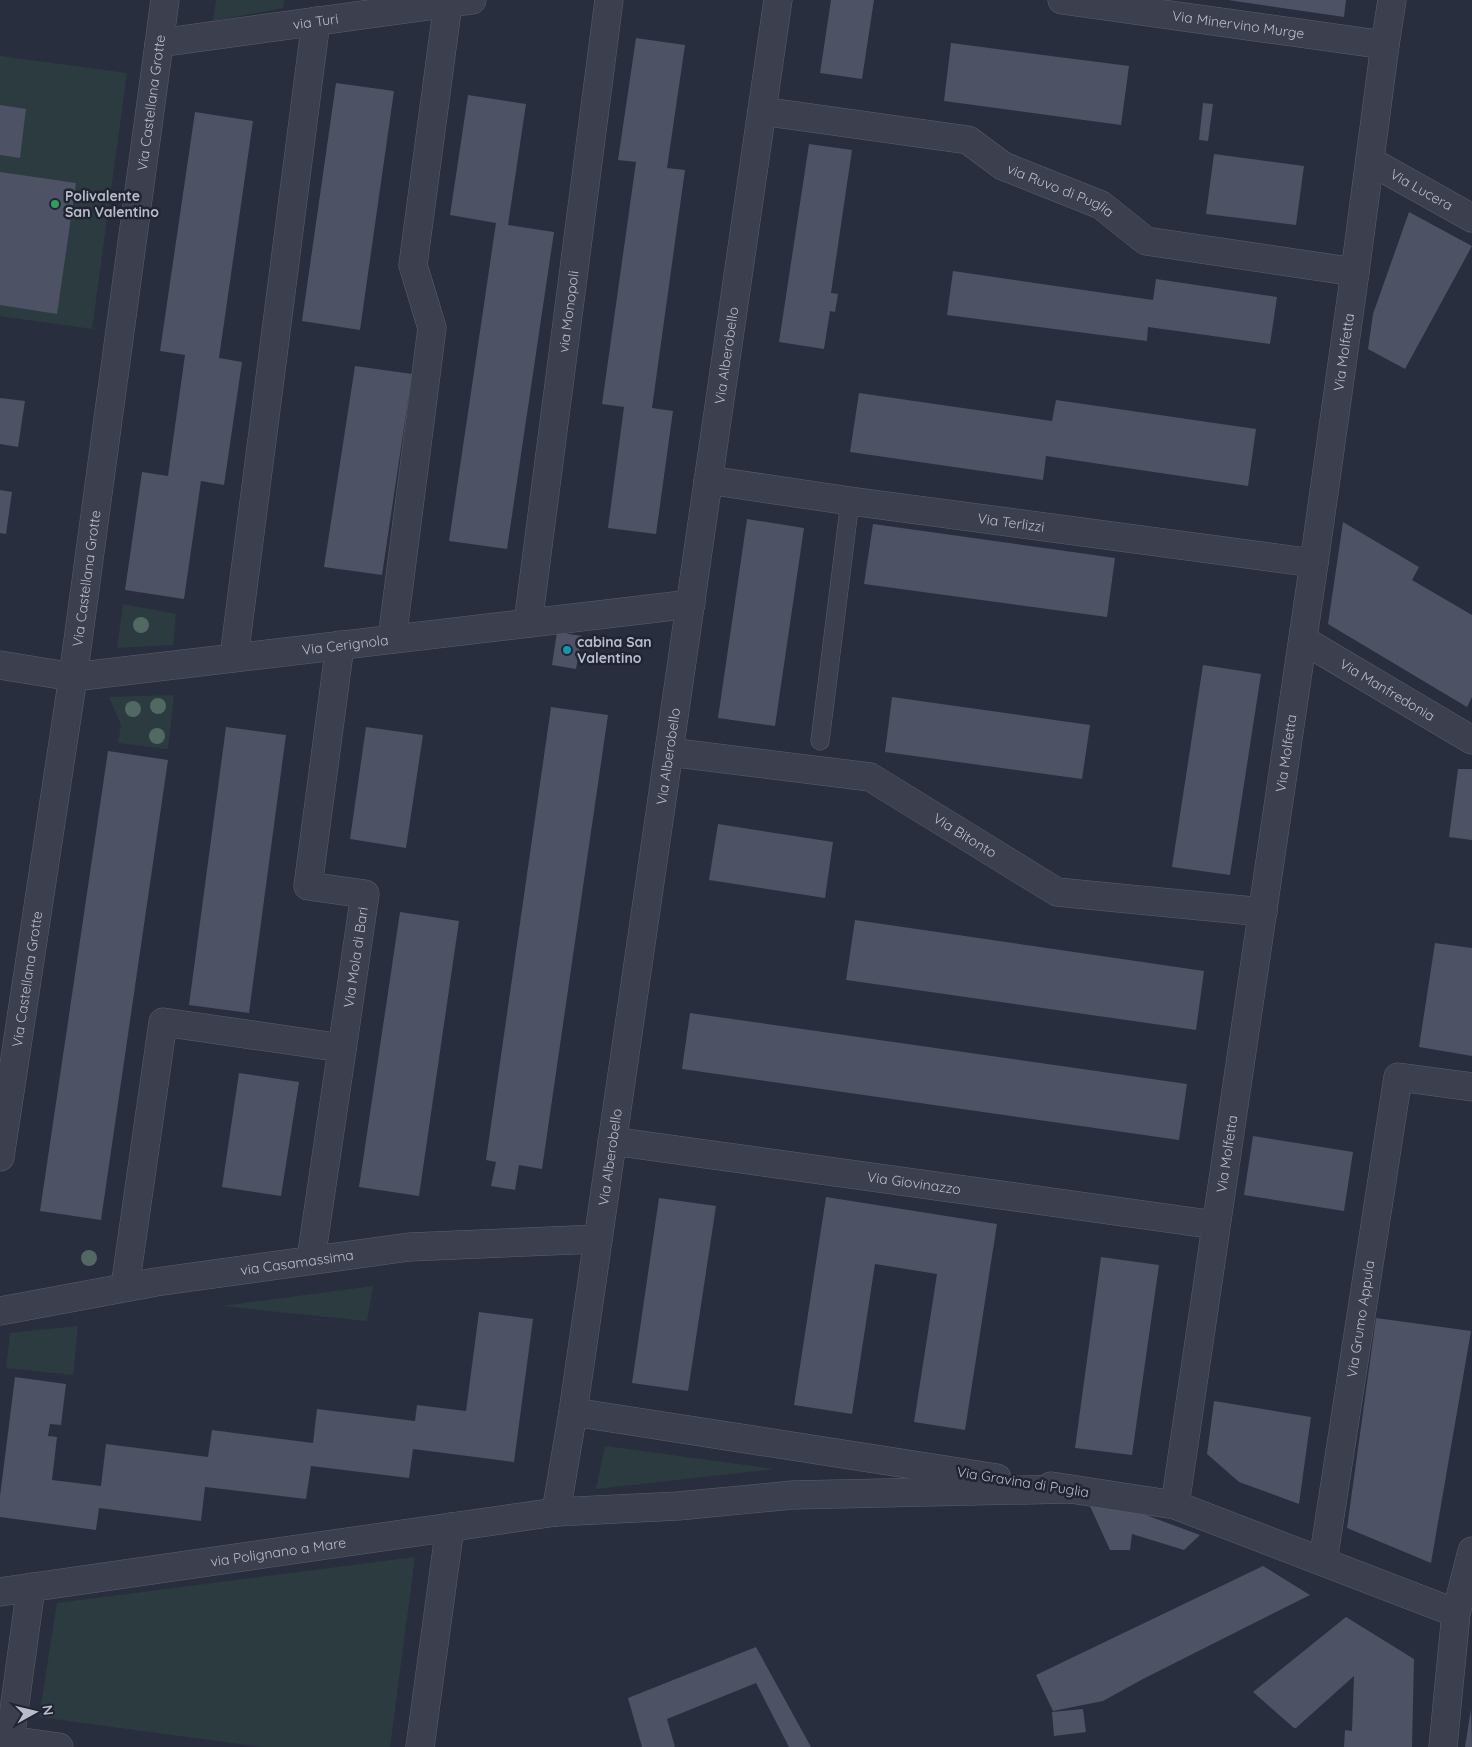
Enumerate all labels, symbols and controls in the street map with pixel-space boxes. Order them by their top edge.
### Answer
street label: Via Minervino Murge [1171,6,1306,43]
street label: via Turi [292,9,339,34]
street label: Via Castellana Grotte [133,33,169,172]
street label: via Ruvo di Puglia [1004,160,1118,221]
street label: Via Lucera [1387,165,1456,214]
place label: Polivalente San Valentino [65,187,159,221]
marker: Polivalente San Valentino [49,198,61,210]
street label: via Monopoli [554,270,583,354]
street label: Via Alberobello [710,306,742,405]
street label: Via Molfetta [1329,312,1358,392]
street label: Via Castellana Grotte [68,509,105,648]
street label: Via Terlizzi [976,509,1046,536]
street label: Via Cerignola [301,631,389,659]
place label: cabina San Valentino [577,633,652,667]
marker: cabina San Valentino [561,644,573,656]
street label: Via Manfredonia [1337,655,1438,725]
street label: Via Alberobello [652,706,684,806]
street label: Via Molfetta [1271,713,1301,793]
street label: Via Bitonto [930,809,1000,862]
street label: Via Mola di Bari [339,906,372,1009]
street label: Via Castellana Grotte [8,910,46,1048]
street label: Via Alberobello [594,1107,626,1207]
street label: Via Molfetta [1212,1114,1241,1194]
street label: Via Giovinazzo [866,1168,962,1198]
street label: via Casamassima [239,1246,355,1279]
street label: Via Grumo Appula [1343,1259,1378,1379]
street label: Via Gravina di Puglia [956,1463,1090,1501]
street label: via Polignano a Mare [209,1533,347,1571]
north arrow [10,1687,60,1737]
text: N [38,1704,58,1717]

